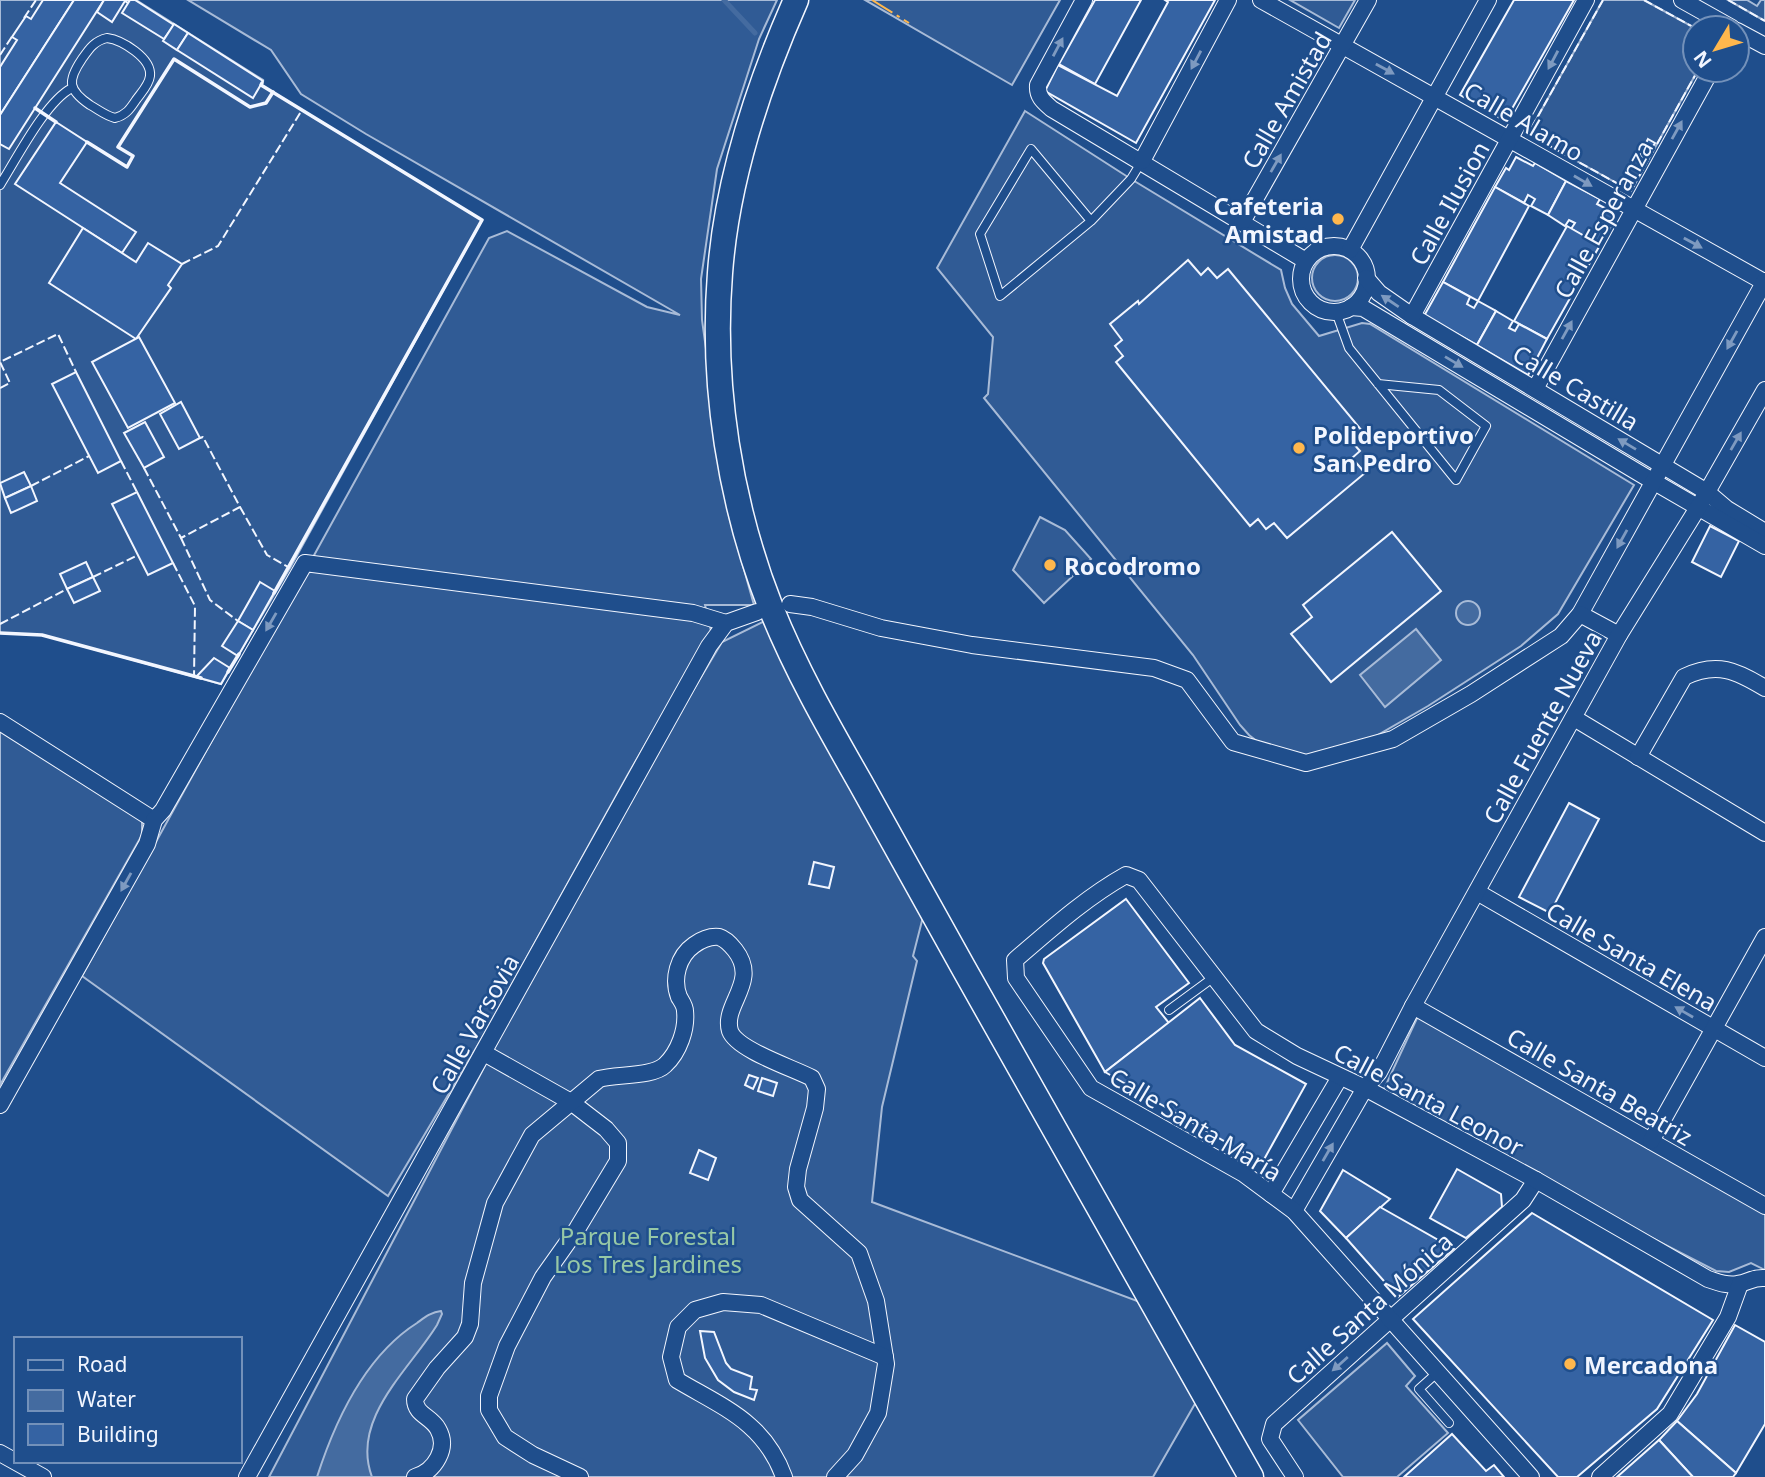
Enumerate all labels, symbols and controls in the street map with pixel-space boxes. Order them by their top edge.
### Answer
north arrow [1681,14,1751,84]
street label: Calle Amistad [1233,25,1339,175]
one-way arrow [1053,37,1064,57]
text: N [1688,45,1718,74]
one-way arrow [1190,50,1202,70]
one-way arrow [1548,50,1559,70]
one-way arrow [1375,63,1395,75]
street label: Calle Alamo [1458,74,1590,168]
one-way arrow [1671,121,1683,140]
street label: Calle Esperanza [1546,134,1660,304]
street label: Calle Ilusion [1401,135,1497,271]
one-way arrow [1270,153,1282,172]
one-way arrow [1573,175,1593,187]
place label: Cafeteria Amistad [1214,189,1324,250]
marker: Cafeteria Amistad [1330,211,1346,227]
one-way arrow [1683,237,1703,249]
one-way arrow [1381,295,1400,308]
one-way arrow [1561,319,1573,339]
one-way arrow [1726,331,1738,350]
street label: Calle Castilla [1507,336,1645,438]
one-way arrow [1444,356,1463,368]
place label: Polideportivo San Pedro [1313,418,1474,479]
one-way arrow [1730,431,1742,450]
one-way arrow [1618,438,1637,451]
marker: Polideportivo San Pedro [1291,440,1307,456]
one-way arrow [1616,530,1628,549]
place label: Rocodromo [1064,549,1201,582]
marker: Rocodromo [1042,557,1058,573]
one-way arrow [265,613,277,632]
street label: Calle Fuente Nueva [1475,624,1609,830]
one-way arrow [120,872,132,892]
street label: Calle Santa Elena [1541,894,1723,1018]
street label: Calle Varsovia [422,948,526,1100]
one-way arrow [1675,1006,1694,1019]
street label: Calle Santa Beatriz [1501,1019,1699,1153]
street label: Calle Santa Leonor [1328,1035,1530,1163]
street label: Calle Santa María [1104,1060,1288,1188]
one-way arrow [1322,1143,1334,1162]
park label: Parque Forestal Los Tres Jardines [554,1219,742,1280]
street label: Calle Santa Mónica [1279,1224,1459,1392]
legend [14,1337,242,1463]
place label: Mercadona [1584,1348,1718,1381]
text: Road [77,1350,127,1378]
one-way arrow [1331,1356,1349,1372]
marker: Mercadona [1562,1356,1578,1372]
text: Water [77,1385,136,1413]
text: Building [77,1420,159,1448]

